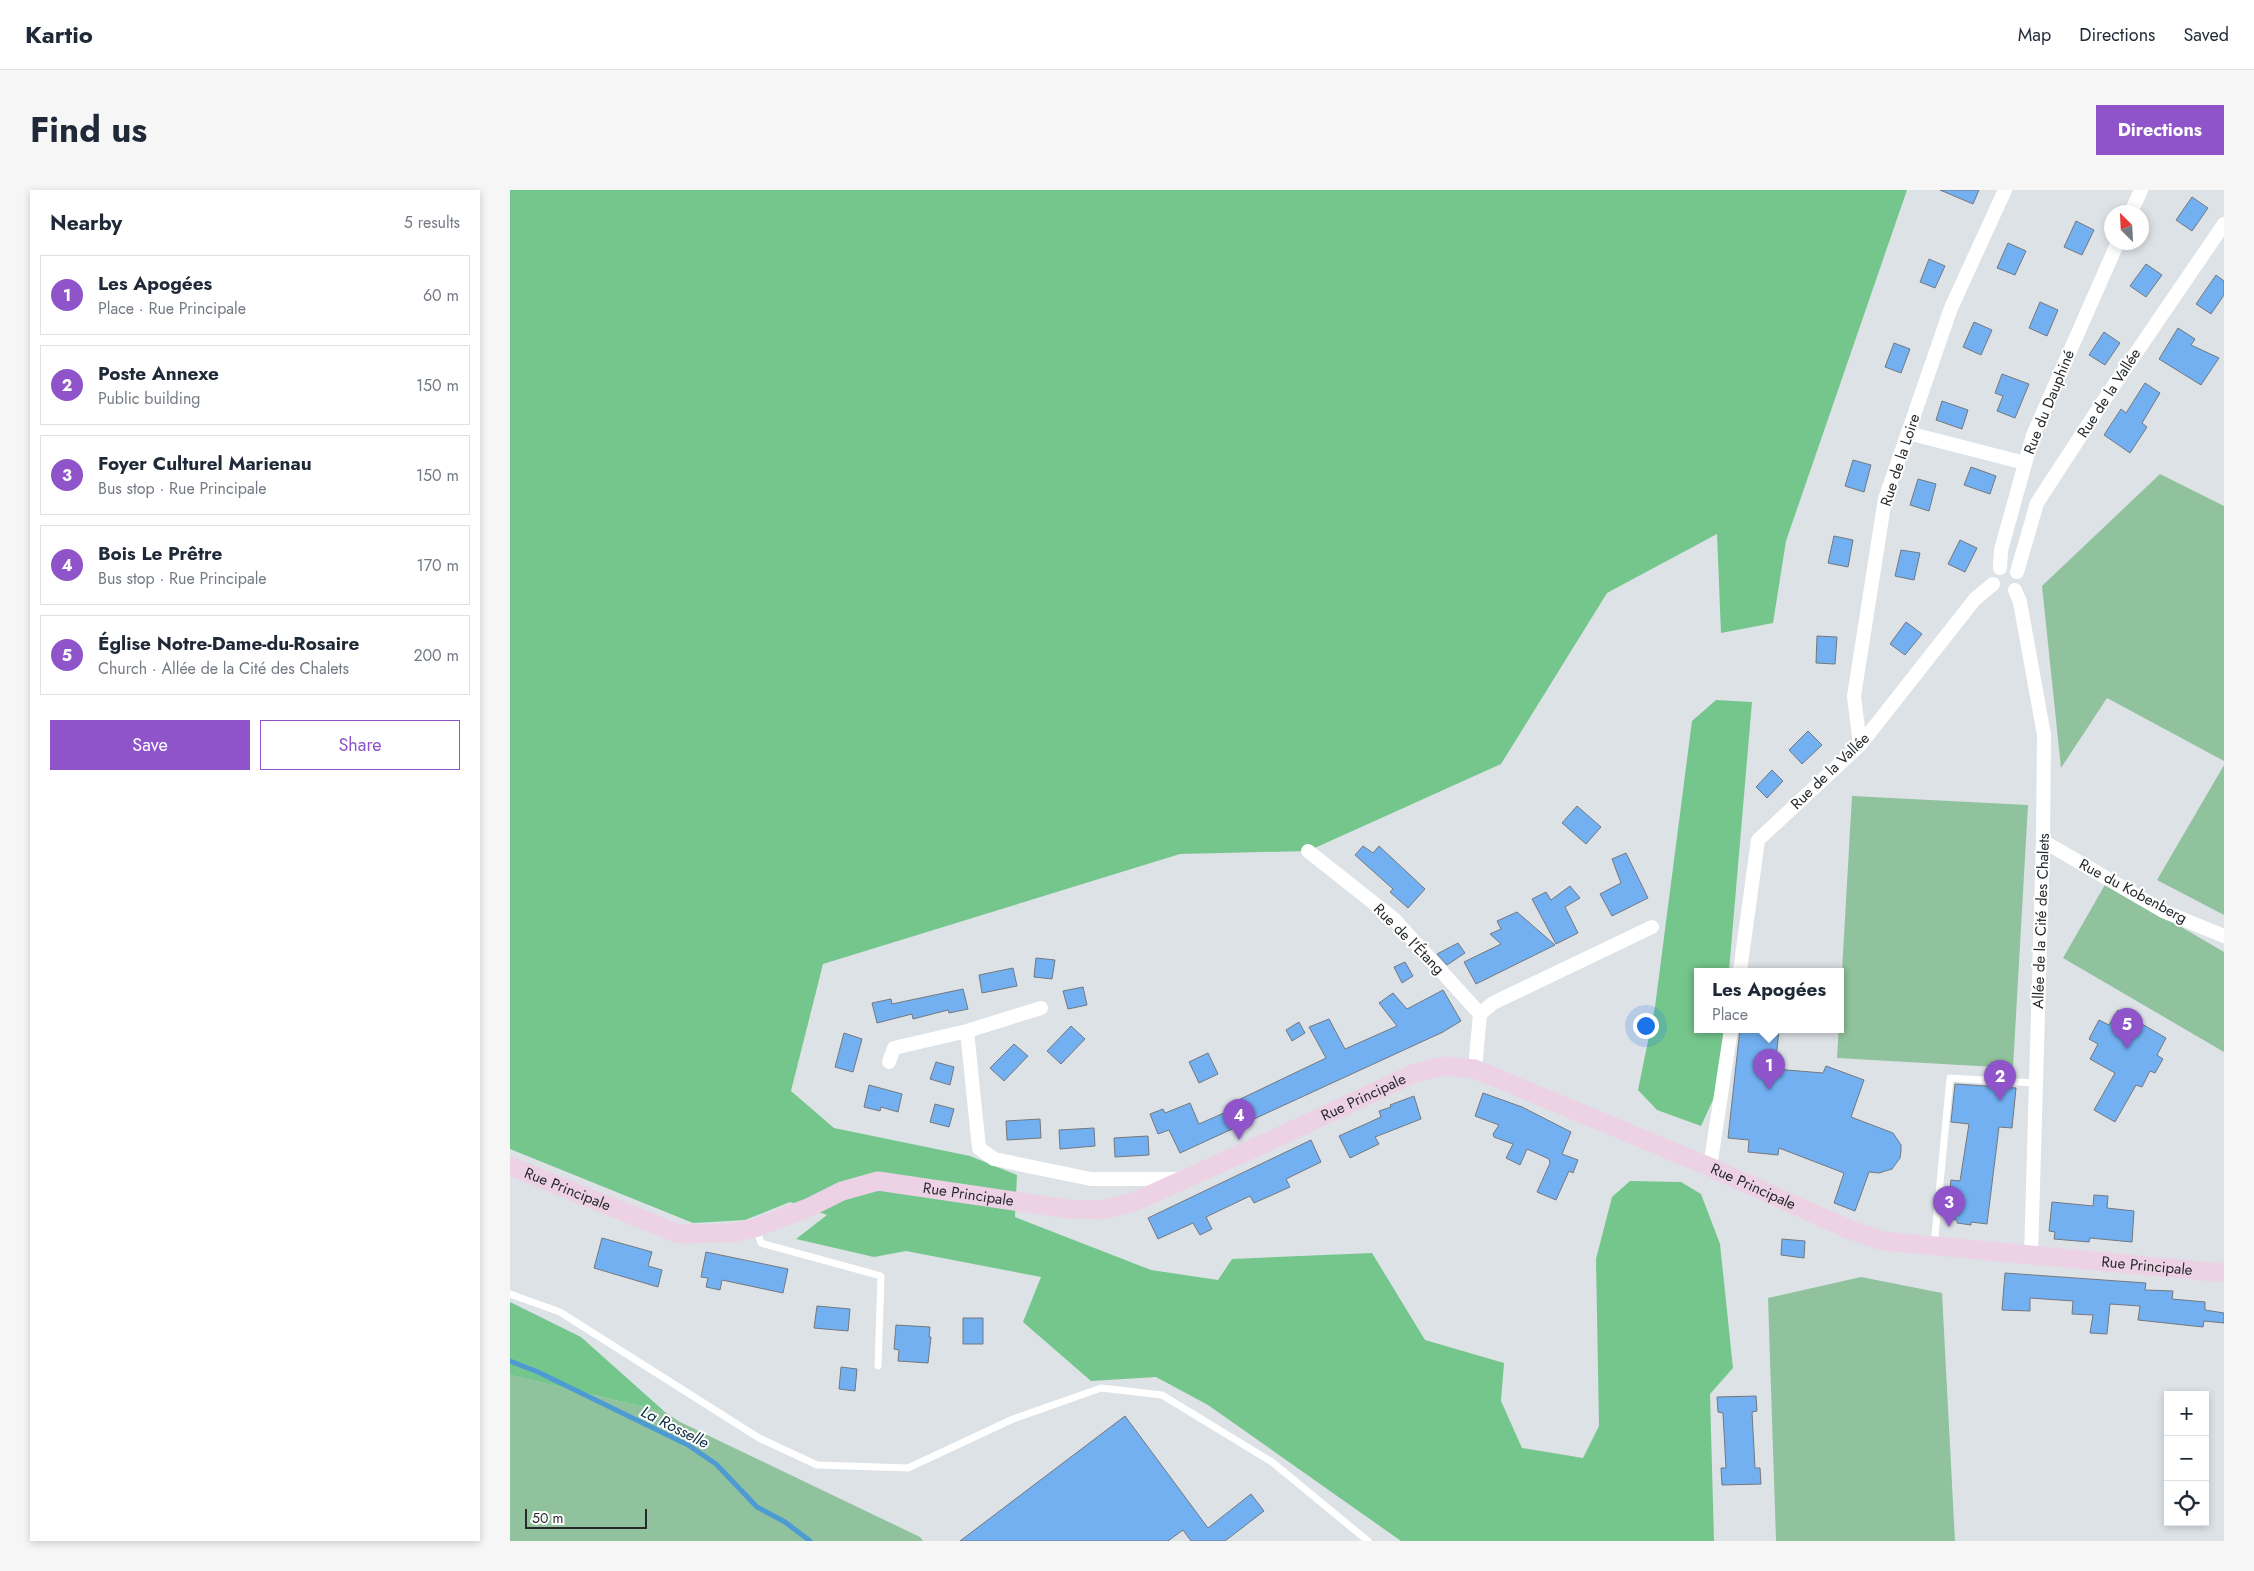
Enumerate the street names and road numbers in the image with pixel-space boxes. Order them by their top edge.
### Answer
street label: Rue de la Vallée [2072,344,2146,442]
street label: Rue du Dauphiné [2018,346,2080,457]
street label: Rue de la Loire [1875,411,1925,509]
street label: Rue de la Vallée [1786,727,1875,814]
street label: Allée de la Cité des Chalets [2027,833,2055,1009]
street label: Rue du Kobenberg [2075,853,2191,929]
street label: Rue de l'Étang [1369,899,1449,979]
street label: Rue Principale [1317,1068,1410,1127]
street label: Rue Principale [1707,1158,1800,1215]
street label: Rue Principale [521,1162,614,1217]
street label: Rue Principale [921,1177,1015,1212]
street label: Rue Principale [2100,1251,2194,1281]

